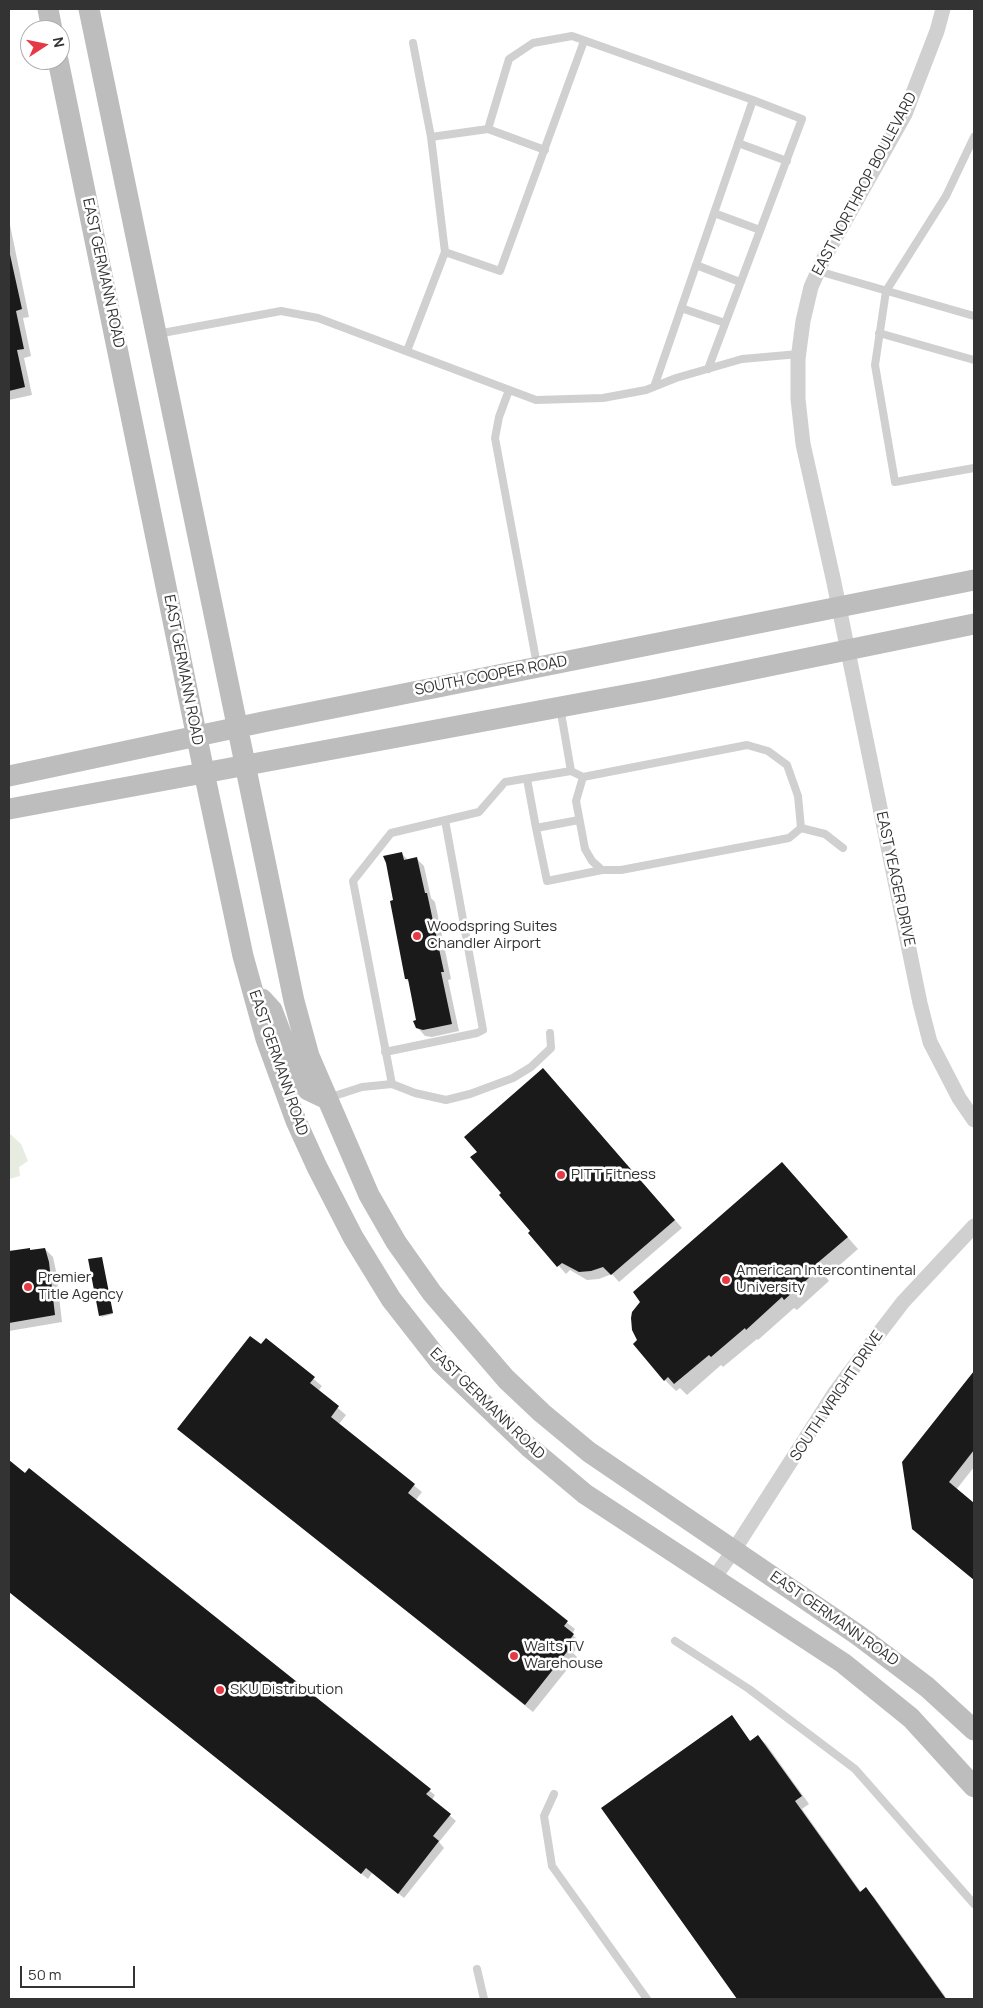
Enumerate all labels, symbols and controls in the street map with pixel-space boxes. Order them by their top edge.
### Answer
north arrow [20,20,70,70]
text: N [49,35,70,49]
street label: EAST NORTHROP BOULEVARD [809,89,921,279]
street label: EAST GERMANN ROAD [78,196,128,350]
street label: EAST GERMANN ROAD [160,593,206,747]
street label: SOUTH COOPER ROAD [413,652,569,700]
street label: EAST YEAGER DRIVE [872,810,918,948]
place label: Woodspring Suites Chandler Airport [427,918,557,953]
marker: Woodspring Suites Chandler Airport [411,930,423,942]
street label: EAST GERMANN ROAD [245,988,311,1138]
place label: PITT Fitness [571,1166,656,1184]
marker: PITT Fitness [555,1169,567,1181]
place label: American Intercontinental University [736,1262,916,1297]
place label: Premier Title Agency [38,1269,123,1304]
marker: American Intercontinental University [720,1274,732,1286]
marker: Premier Title Agency [22,1281,34,1293]
street label: SOUTH WRIGHT DRIVE [787,1327,887,1465]
street label: EAST GERMANN ROAD [426,1344,548,1464]
street label: EAST GERMANN ROAD [766,1568,902,1670]
place label: Walts TV Warehouse [524,1638,603,1673]
marker: Walts TV Warehouse [508,1650,520,1662]
place label: SKU Distribution [230,1681,343,1699]
marker: SKU Distribution [214,1684,226,1696]
scale bar [22,1956,138,1988]
text: 50 m [28,1964,62,1985]

